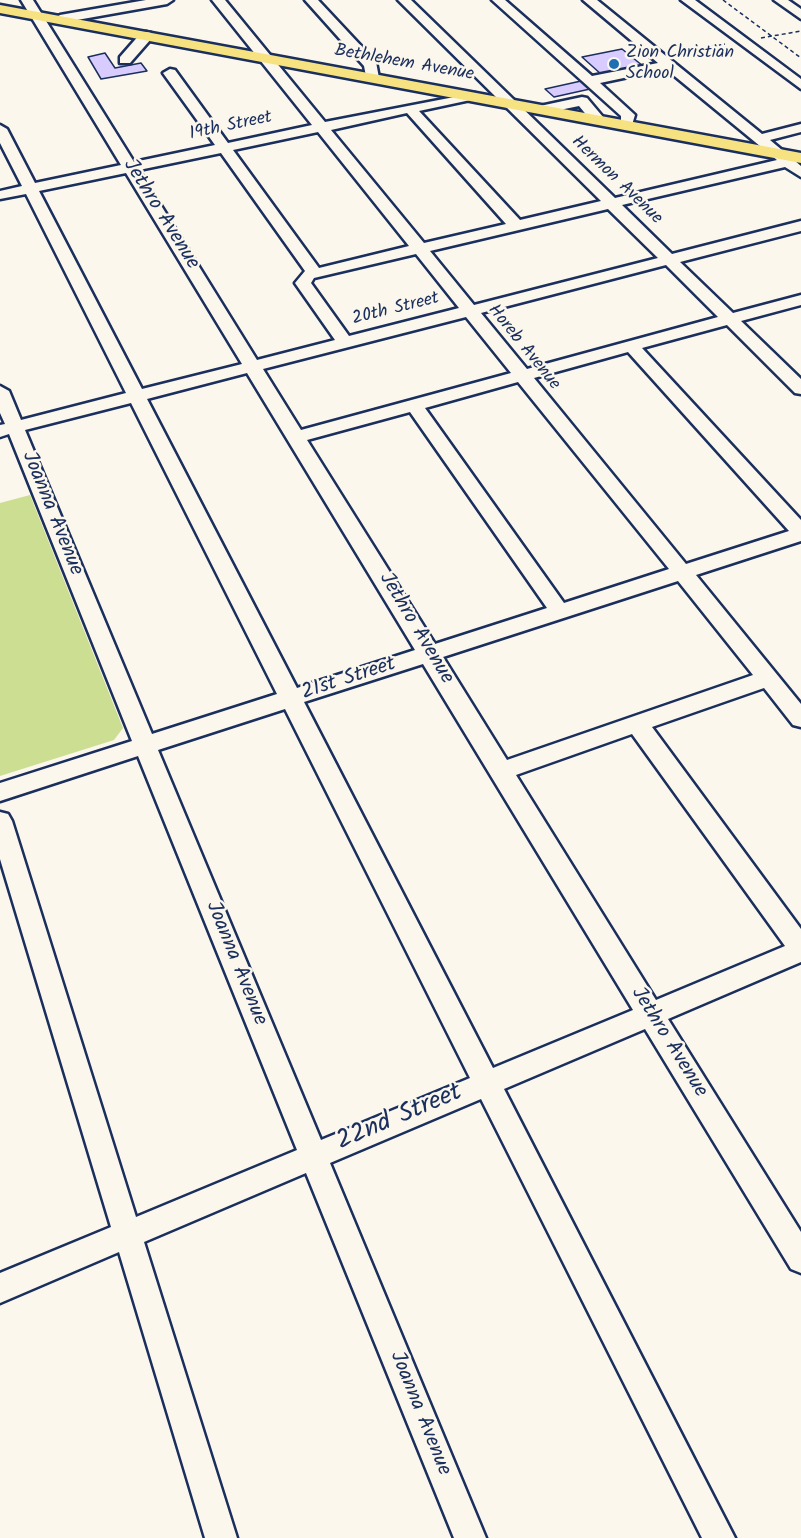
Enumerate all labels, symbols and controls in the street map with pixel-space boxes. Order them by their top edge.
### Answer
street label: Bethlehem Avenue [333,41,475,87]
place label: Zion Christian School [626,43,734,86]
marker: Zion Christian School [607,57,621,71]
street label: 19th Street [188,108,274,146]
street label: Hermon Avenue [566,132,666,230]
street label: Jethro Avenue [116,155,204,275]
street label: 20th Street [350,289,442,331]
street label: Horeb Avenue [482,301,564,395]
street label: Joanna Avenue [15,448,87,580]
street label: Jethro Avenue [372,569,458,689]
street label: 21st Street [299,653,399,707]
street label: Joanna Avenue [199,898,271,1030]
street label: Jethro Avenue [624,983,712,1103]
street label: 22nd Street [333,1079,467,1159]
street label: Joanna Avenue [383,1348,455,1480]

